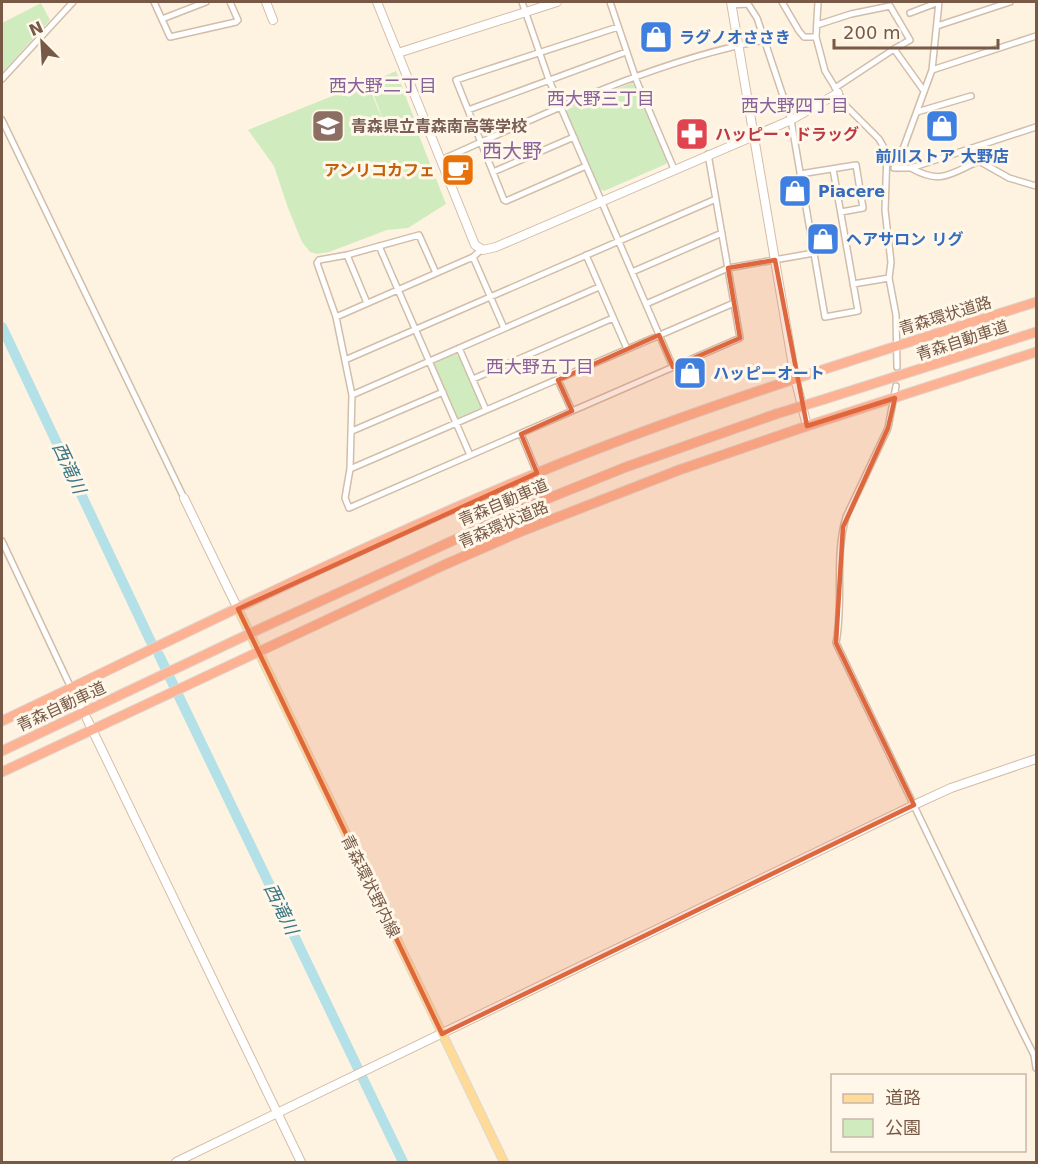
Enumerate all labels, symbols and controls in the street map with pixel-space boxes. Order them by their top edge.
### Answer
north arrow [12,12,72,72]
scale bar [834,12,998,50]
text: N [26,17,46,40]
shop icon: ラグノオささき [638,19,674,55]
text: 200 m [843,22,901,43]
place label: ラグノオささき [679,28,791,47]
district label: 西大野二丁目 [329,75,437,96]
district label: 西大野三丁目 [547,88,655,109]
district label: 西大野四丁目 [741,95,849,116]
school or university icon: 青森県立青森南高等学校 [310,108,346,144]
shop icon: 前川ストア 大野店 [924,108,960,144]
pharmacy icon: ハッピー・ドラッグ [674,116,710,152]
place label: 青森県立青森南高等学校 [351,117,527,136]
place label: ハッピー・ドラッグ [715,125,859,144]
district label: 西大野 [482,139,542,163]
place label: 前川ストア 大野店 [875,147,1009,166]
cafe icon: アンリコカフェ [440,152,476,188]
place label: アンリコカフェ [324,161,435,180]
shop icon: Piacere [777,173,813,209]
place label: Piacere [818,182,885,201]
shop icon: ヘアサロン リグ [805,221,841,257]
place label: ヘアサロン リグ [846,230,964,249]
street label: 青森環状道路 [896,292,994,339]
street label: 青森自動車道 [914,317,1011,364]
shop icon: ハッピーオート [672,355,708,391]
district label: 西大野五丁目 [486,356,594,377]
place label: ハッピーオート [713,364,825,383]
water label: 西滝川 [49,439,91,499]
street label: 青森自動車道 [455,475,551,530]
street label: 青森環状道路 [455,497,551,552]
street label: 青森自動車道 [14,678,109,735]
street label: 青森環状野内線 [337,832,404,941]
water label: 西滝川 [260,880,304,939]
legend [831,1074,1026,1152]
text: 道路 [885,1087,921,1108]
text: 公園 [885,1117,921,1138]

